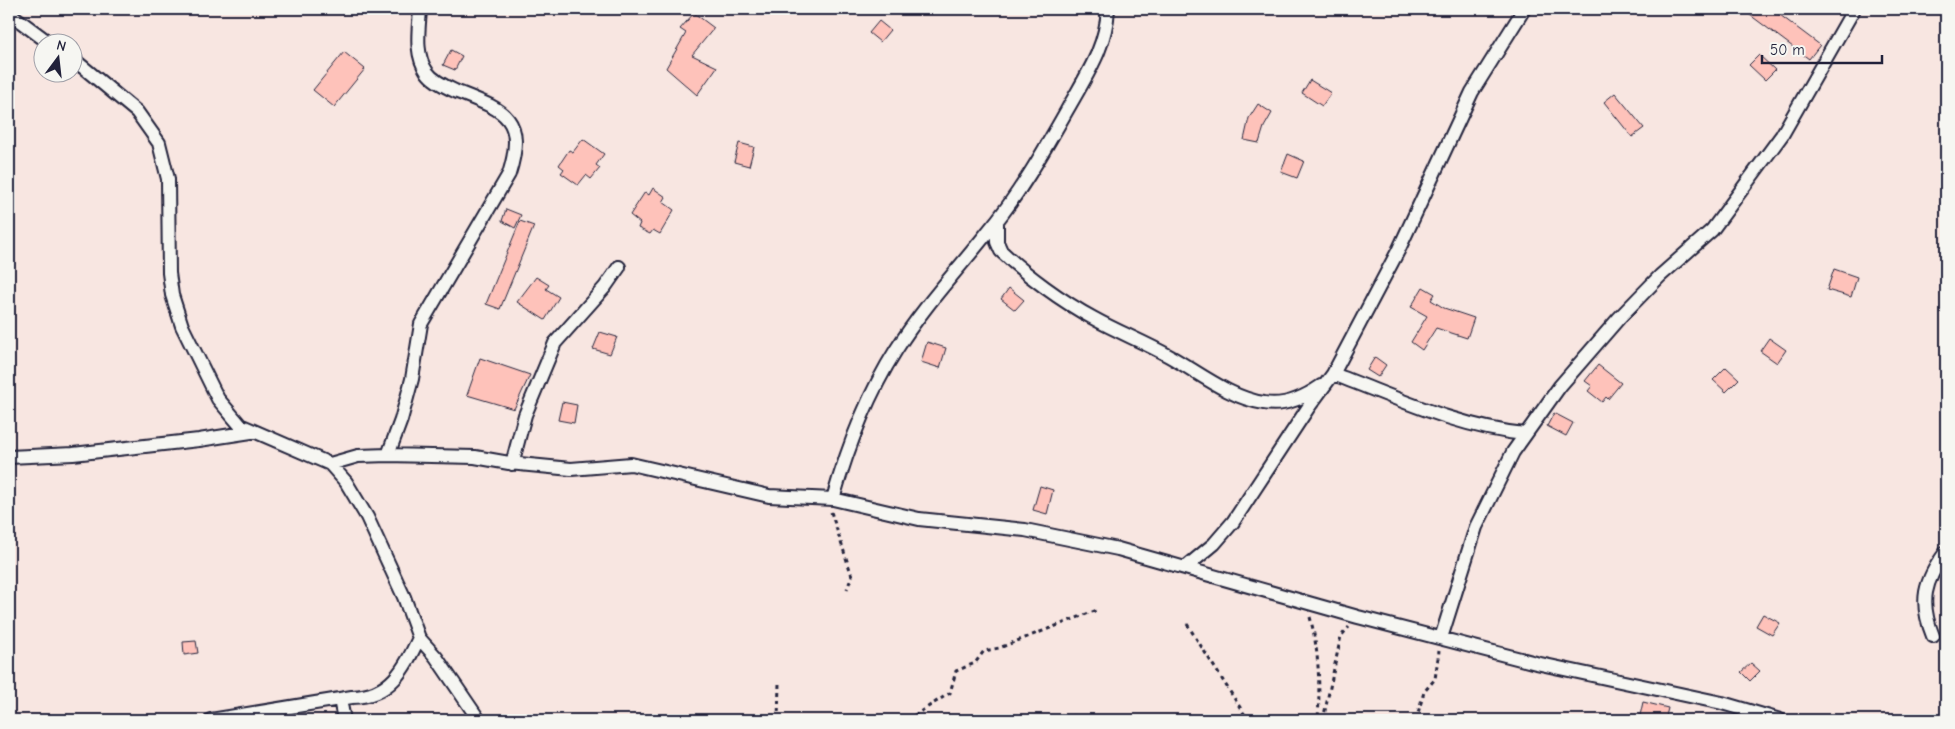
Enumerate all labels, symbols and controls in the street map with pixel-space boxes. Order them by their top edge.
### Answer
north arrow [32,32,82,82]
scale bar [1762,32,1882,64]
text: N [55,37,68,55]
text: 50 m [1770,41,1805,59]

